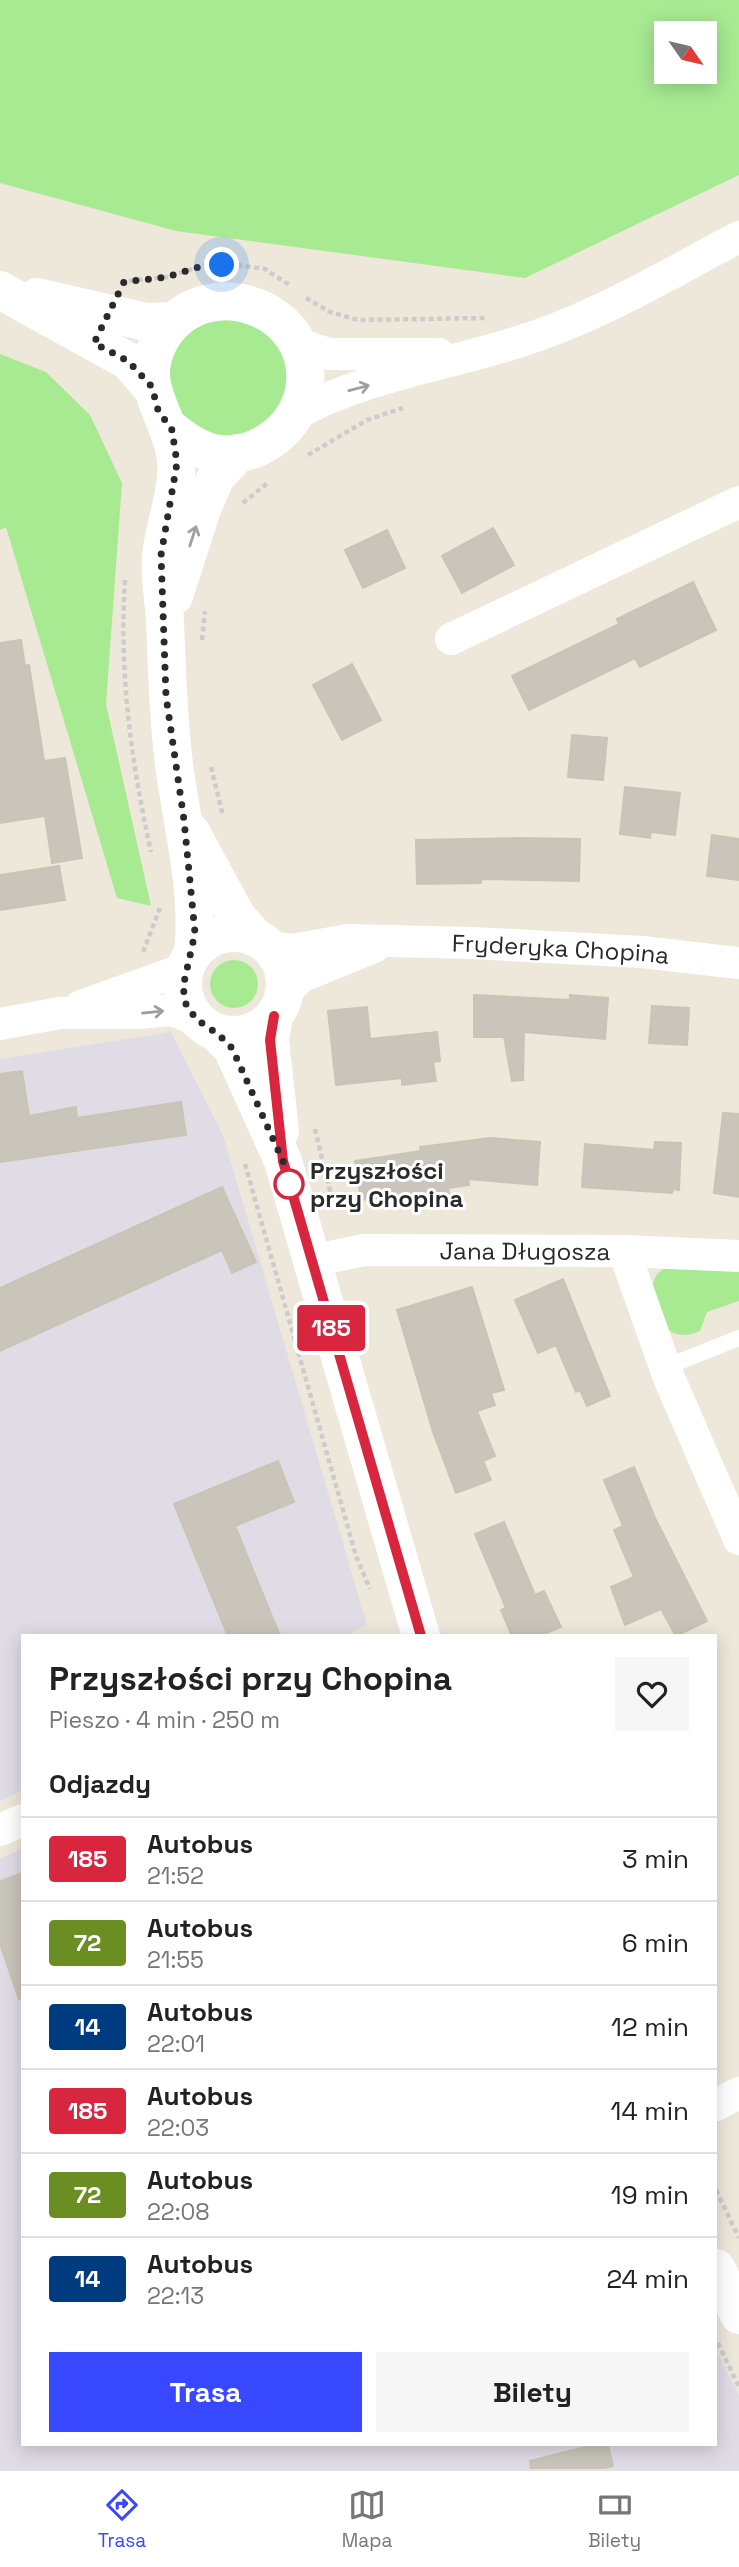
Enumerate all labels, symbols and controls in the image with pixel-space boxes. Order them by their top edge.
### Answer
north arrow [654,21,718,84]
map controls [654,21,717,84]
your location [204,247,239,282]
one-way arrow [347,381,369,394]
one-way arrow [187,525,200,547]
street label: Fryderyka Chopina [452,927,671,971]
one-way arrow [141,1005,164,1018]
place label: Przyszłości przy Chopina [310,1155,464,1214]
marker: Przyszłości przy Chopina [274,1169,304,1199]
street label: Jana Długosza [439,1235,611,1266]
line badge: 185 [291,1305,371,1351]
text: 185 [311,1312,351,1343]
button: heart [615,1657,689,1731]
text: Przyszłości przy Chopina [49,1658,452,1700]
text: Pieszo · 4 min · 250 m [49,1705,280,1735]
text: Odjazdy [49,1767,151,1801]
text: Autobus [147,1827,253,1861]
text: 3 min [622,1842,689,1876]
text: 185 [68,1843,107,1874]
text: 21:52 [147,1861,204,1891]
text: Autobus [147,1911,253,1945]
text: 6 min [622,1926,689,1960]
text: 72 [74,1927,101,1958]
text: 21:55 [147,1945,204,1975]
text: Autobus [147,1995,253,2029]
text: 12 min [611,2010,689,2044]
text: 14 [74,2011,101,2042]
text: 22:01 [147,2029,205,2059]
text: Autobus [147,2079,253,2113]
text: 14 min [611,2094,689,2128]
text: 185 [68,2095,107,2126]
text: 22:03 [147,2113,209,2143]
text: Autobus [147,2163,253,2197]
text: 19 min [611,2178,689,2212]
text: 72 [74,2179,101,2210]
text: 22:08 [147,2197,210,2227]
text: Autobus [147,2247,253,2281]
text: 24 min [606,2262,689,2296]
text: 14 [74,2263,101,2294]
text: 22:13 [147,2281,204,2311]
button: Trasa [49,2352,362,2432]
button: Bilety [376,2352,689,2432]
tab: Trasa [98,2486,146,2553]
tab: Mapa [342,2486,392,2553]
tab: Bilety [588,2486,641,2553]

